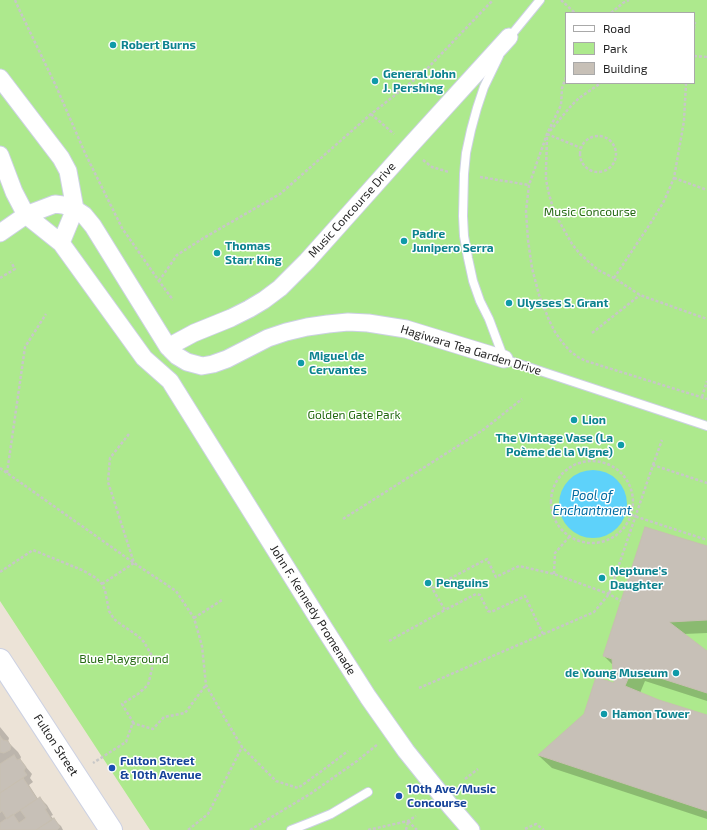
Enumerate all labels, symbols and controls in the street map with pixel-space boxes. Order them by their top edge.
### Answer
legend [565,12,695,84]
text: Road [603,21,631,35]
place label: Robert Burns [121,38,196,52]
marker: Robert Burns [108,40,118,50]
text: Park [603,41,628,55]
text: Building [603,61,647,75]
place label: General John J. Pershing [383,67,456,95]
marker: General John J. Pershing [370,76,380,86]
street label: Music Concourse Drive [305,159,399,261]
park label: Music Concourse [544,205,636,219]
place label: Padre Junipero Serra [412,227,494,255]
marker: Padre Junipero Serra [399,236,409,246]
place label: Thomas Starr King [225,239,282,267]
marker: Thomas Starr King [212,248,222,258]
place label: Ulysses S. Grant [517,296,608,310]
marker: Ulysses S. Grant [504,298,514,308]
street label: Hagiwara Tea Garden Drive [399,322,543,378]
place label: Miguel de Cervantes [309,349,367,377]
marker: Miguel de Cervantes [296,358,306,368]
park label: Golden Gate Park [307,408,401,422]
place label: Lion [582,413,606,427]
marker: Lion [569,415,579,425]
place label: The Vintage Vase (La Poème de la Vigne) [496,431,613,459]
marker: The Vintage Vase (La Poème de la Vigne) [616,440,626,450]
water label: Pool of Enchantment [552,488,632,519]
street label: John F. Kennedy Promenade [267,542,359,678]
place label: Neptune’s Daughter [610,564,667,592]
marker: Neptune’s Daughter [597,573,607,583]
place label: Penguins [436,576,488,590]
marker: Penguins [423,578,433,588]
park label: Blue Playground [79,652,169,666]
place label: de Young Museum [565,666,668,680]
marker: de Young Museum [671,668,681,678]
place label: Hamon Tower [612,707,690,721]
marker: Hamon Tower [599,709,609,719]
street label: Fulton Street [31,711,81,779]
place label: Fulton Street & 10th Avenue [120,754,201,782]
marker: Fulton Street & 10th Avenue [107,763,117,773]
place label: 10th Ave/Music Concourse [407,782,496,810]
marker: 10th Ave/Music Concourse [394,791,404,801]

